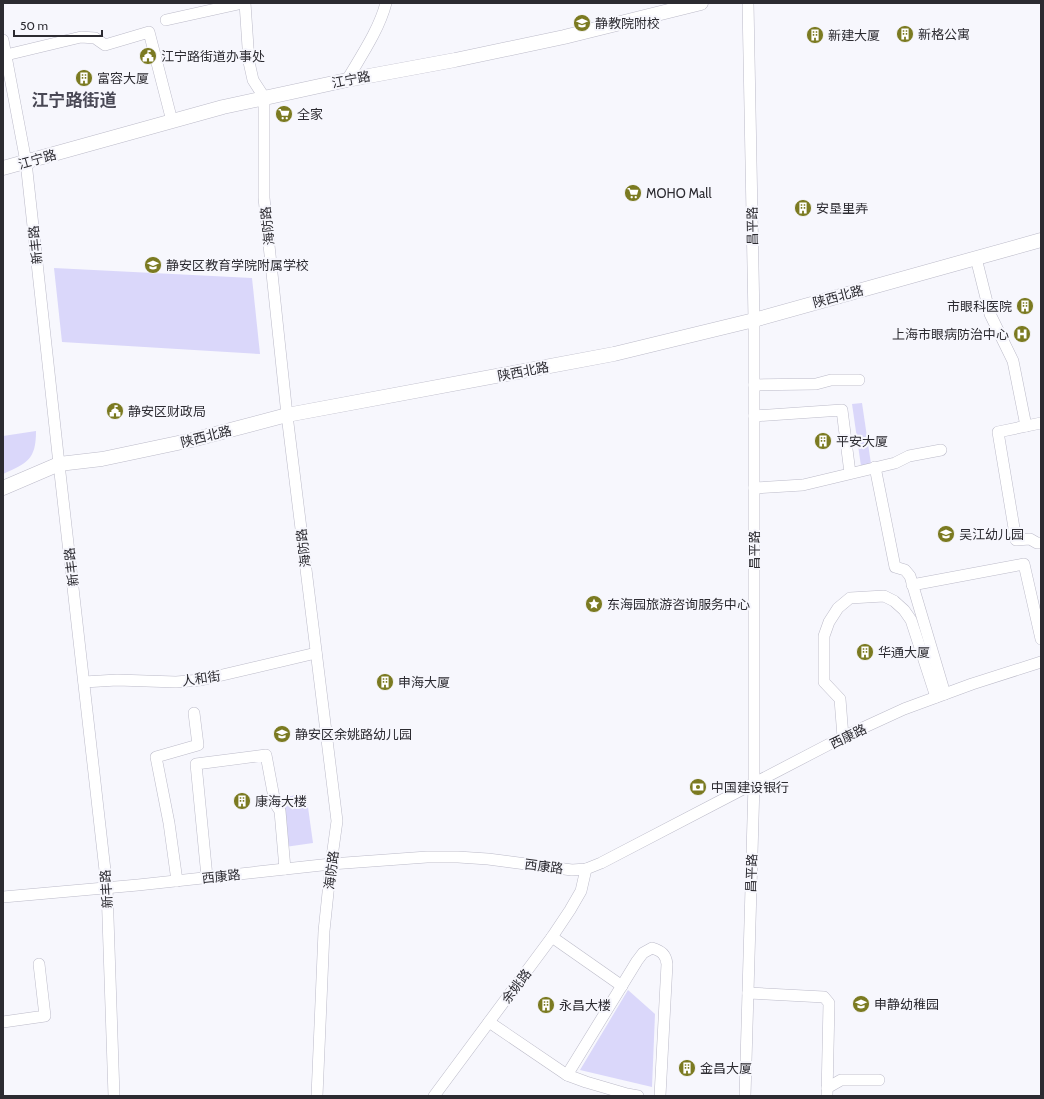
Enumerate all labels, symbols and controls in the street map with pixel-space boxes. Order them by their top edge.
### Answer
scale bar [14,12,102,38]
school or university icon: 静教院附校 [572,13,592,33]
place label: 静教院附校 [595,15,660,31]
text: 50 m [20,18,48,33]
building icon: 新格公寓 [895,24,915,44]
building icon: 新建大厦 [805,25,825,45]
place label: 新格公寓 [918,26,970,42]
place label: 新建大厦 [828,27,880,43]
public building icon: 江宁路街道办事处 [138,46,158,66]
place label: 江宁路街道办事处 [161,48,265,64]
street label: 江宁路 [330,67,372,91]
building icon: 富容大厦 [74,68,94,88]
place label: 富容大厦 [97,70,149,86]
district label: 江宁路街道 [32,90,117,110]
supermarket icon: 全家 [274,104,294,124]
place label: 全家 [297,106,323,122]
street label: 江宁路 [16,146,58,172]
supermarket icon: MOHO Mall [623,183,643,203]
place label: MOHO Mall [646,185,711,201]
building icon: 安垦里弄 [793,198,813,218]
place label: 安垦里弄 [816,200,868,216]
street label: 海防路 [257,206,277,246]
street label: 昌平路 [744,206,760,246]
street label: 新丰路 [25,225,45,265]
school or university icon: 静安区教育学院附属学校 [143,255,163,275]
place label: 静安区教育学院附属学校 [166,257,309,273]
street label: 陕西北路 [811,282,865,310]
building icon: 市眼科医院 [1015,296,1035,316]
place label: 市眼科医院 [947,298,1012,314]
hospital icon: 上海市眼病防治中心 [1012,324,1032,344]
place label: 上海市眼病防治中心 [892,326,1009,342]
street label: 陕西北路 [496,358,550,384]
public building icon: 静安区财政局 [105,401,125,421]
place label: 静安区财政局 [128,403,206,419]
street label: 陕西北路 [179,422,233,450]
building icon: 平安大厦 [813,431,833,451]
place label: 平安大厦 [836,433,888,449]
school or university icon: 吴江幼儿园 [936,524,956,544]
place label: 吴江幼儿园 [959,526,1024,542]
street label: 海防路 [293,528,313,568]
street label: 昌平路 [746,530,762,570]
street label: 新丰路 [61,547,81,587]
place icon: 东海园旅游咨询服务中心 [584,594,604,614]
place label: 东海园旅游咨询服务中心 [607,596,750,612]
building icon: 华通大厦 [855,642,875,662]
place label: 华通大厦 [878,644,930,660]
street label: 人和街 [181,667,221,689]
building icon: 申海大厦 [375,672,395,692]
place label: 申海大厦 [398,674,450,690]
street label: 西康路 [827,720,869,752]
school or university icon: 静安区余姚路幼儿园 [272,724,292,744]
place label: 静安区余姚路幼儿园 [295,726,412,742]
bank icon: 中国建设银行 [688,777,708,797]
place label: 中国建设银行 [711,779,789,795]
building icon: 康海大楼 [232,791,252,811]
place label: 康海大楼 [255,793,307,809]
street label: 海防路 [321,850,341,890]
street label: 昌平路 [742,853,760,893]
street label: 西康路 [524,856,564,876]
street label: 西康路 [201,866,241,886]
street label: 新丰路 [97,869,115,909]
street label: 余姚路 [498,966,534,1006]
school or university icon: 申静幼稚园 [851,994,871,1014]
building icon: 永昌大楼 [536,995,556,1015]
place label: 申静幼稚园 [874,996,939,1012]
place label: 永昌大楼 [559,997,611,1013]
building icon: 金昌大厦 [677,1058,697,1078]
place label: 金昌大厦 [700,1060,752,1076]

